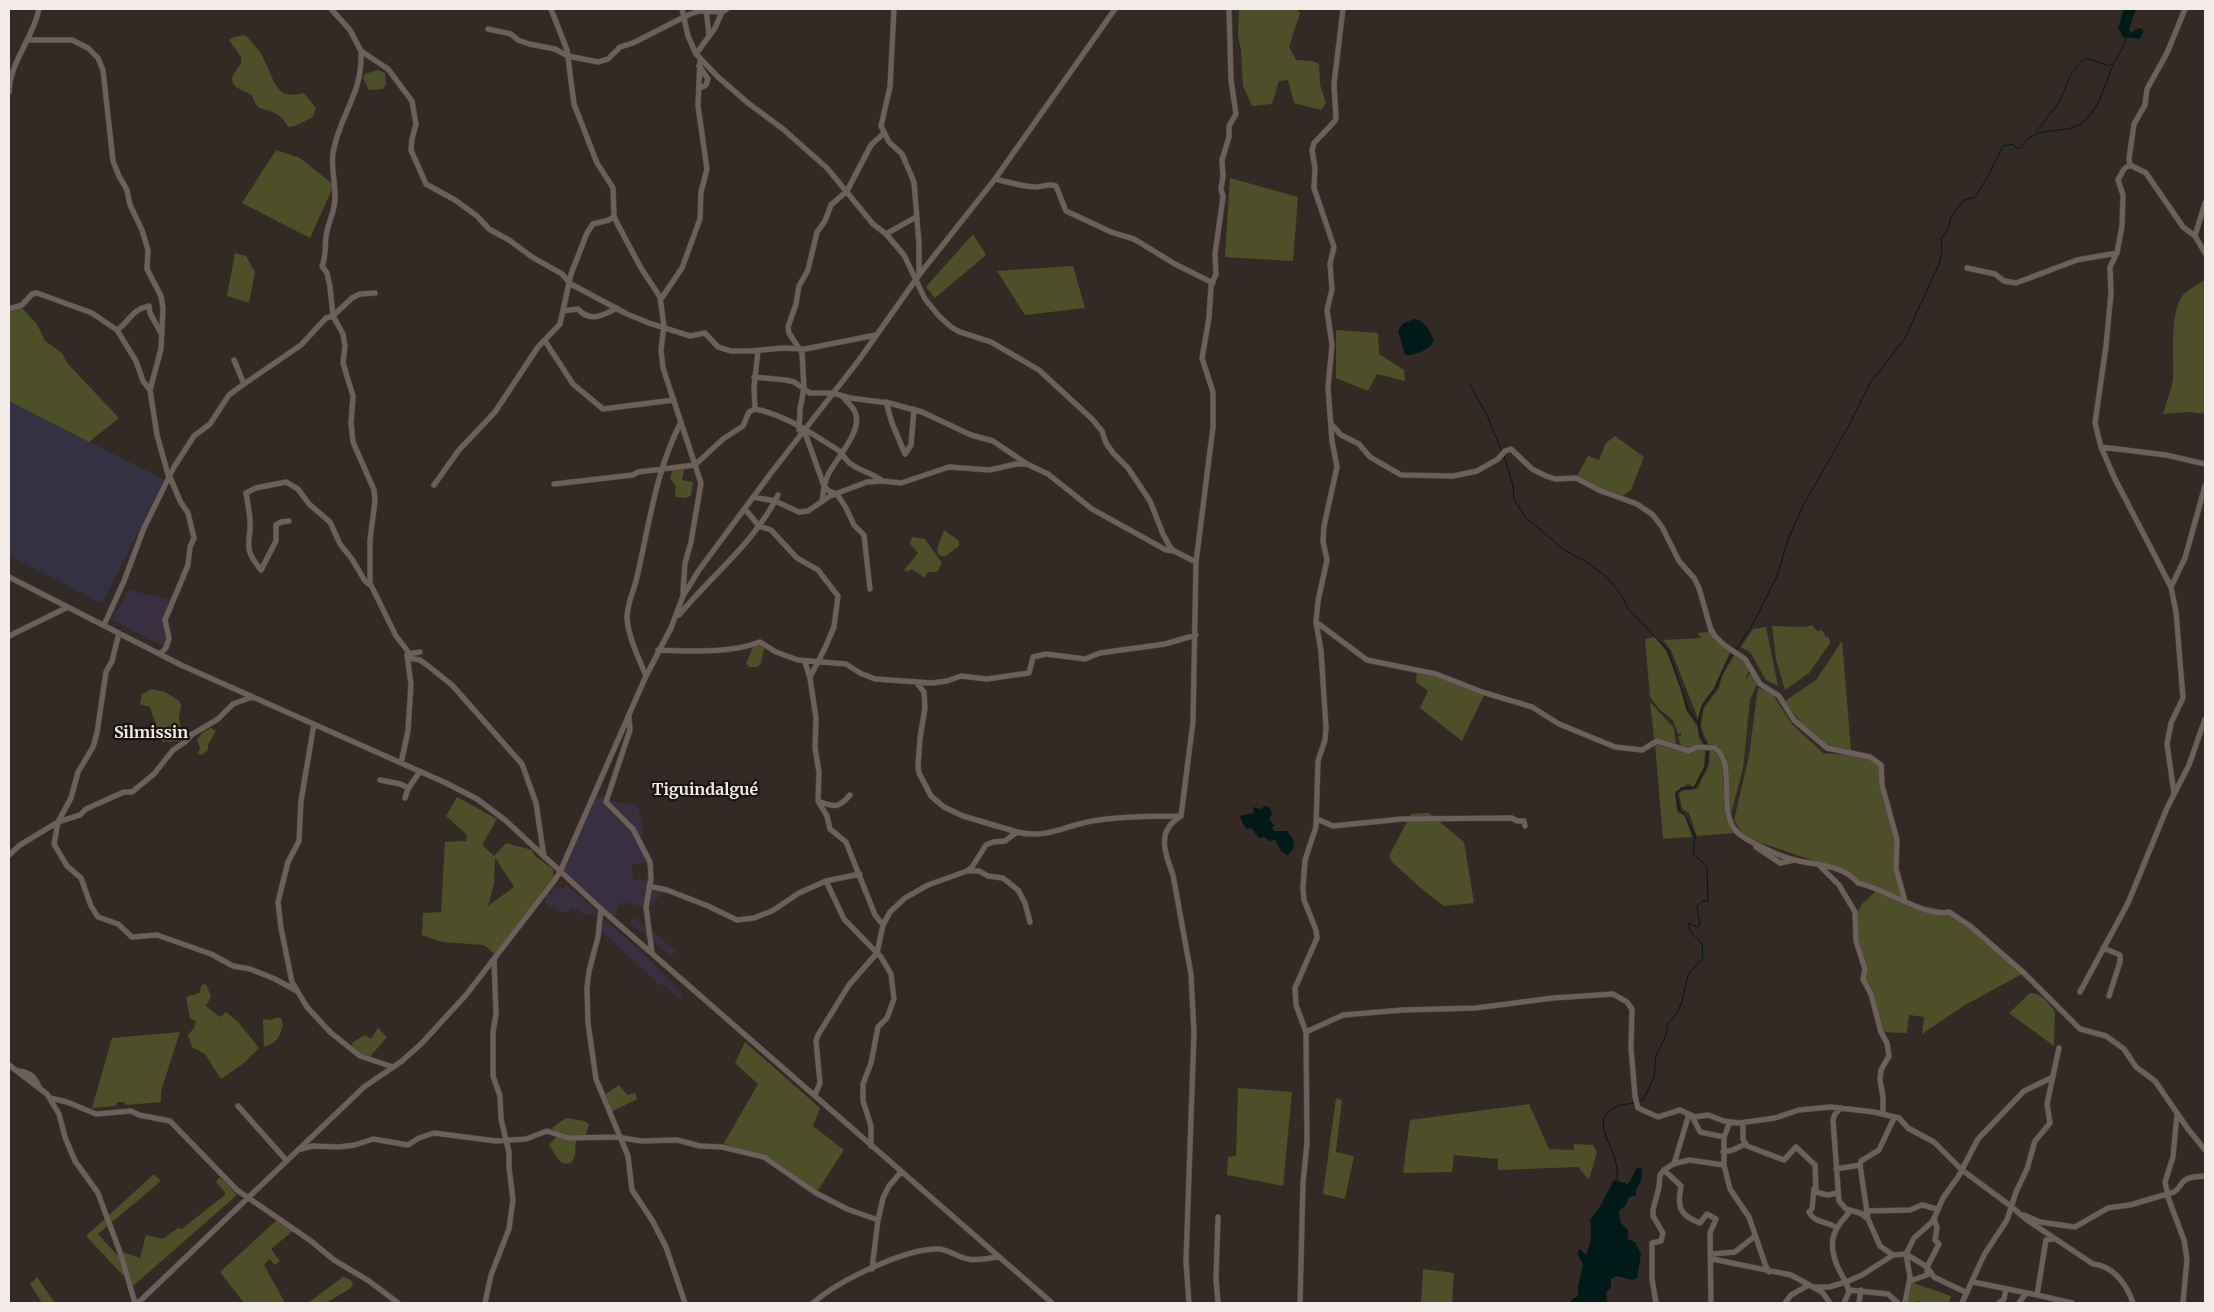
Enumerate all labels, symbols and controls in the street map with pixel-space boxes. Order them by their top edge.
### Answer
district label: Silmissin [114,722,188,742]
district label: Tiguindalgué [652,779,758,799]

